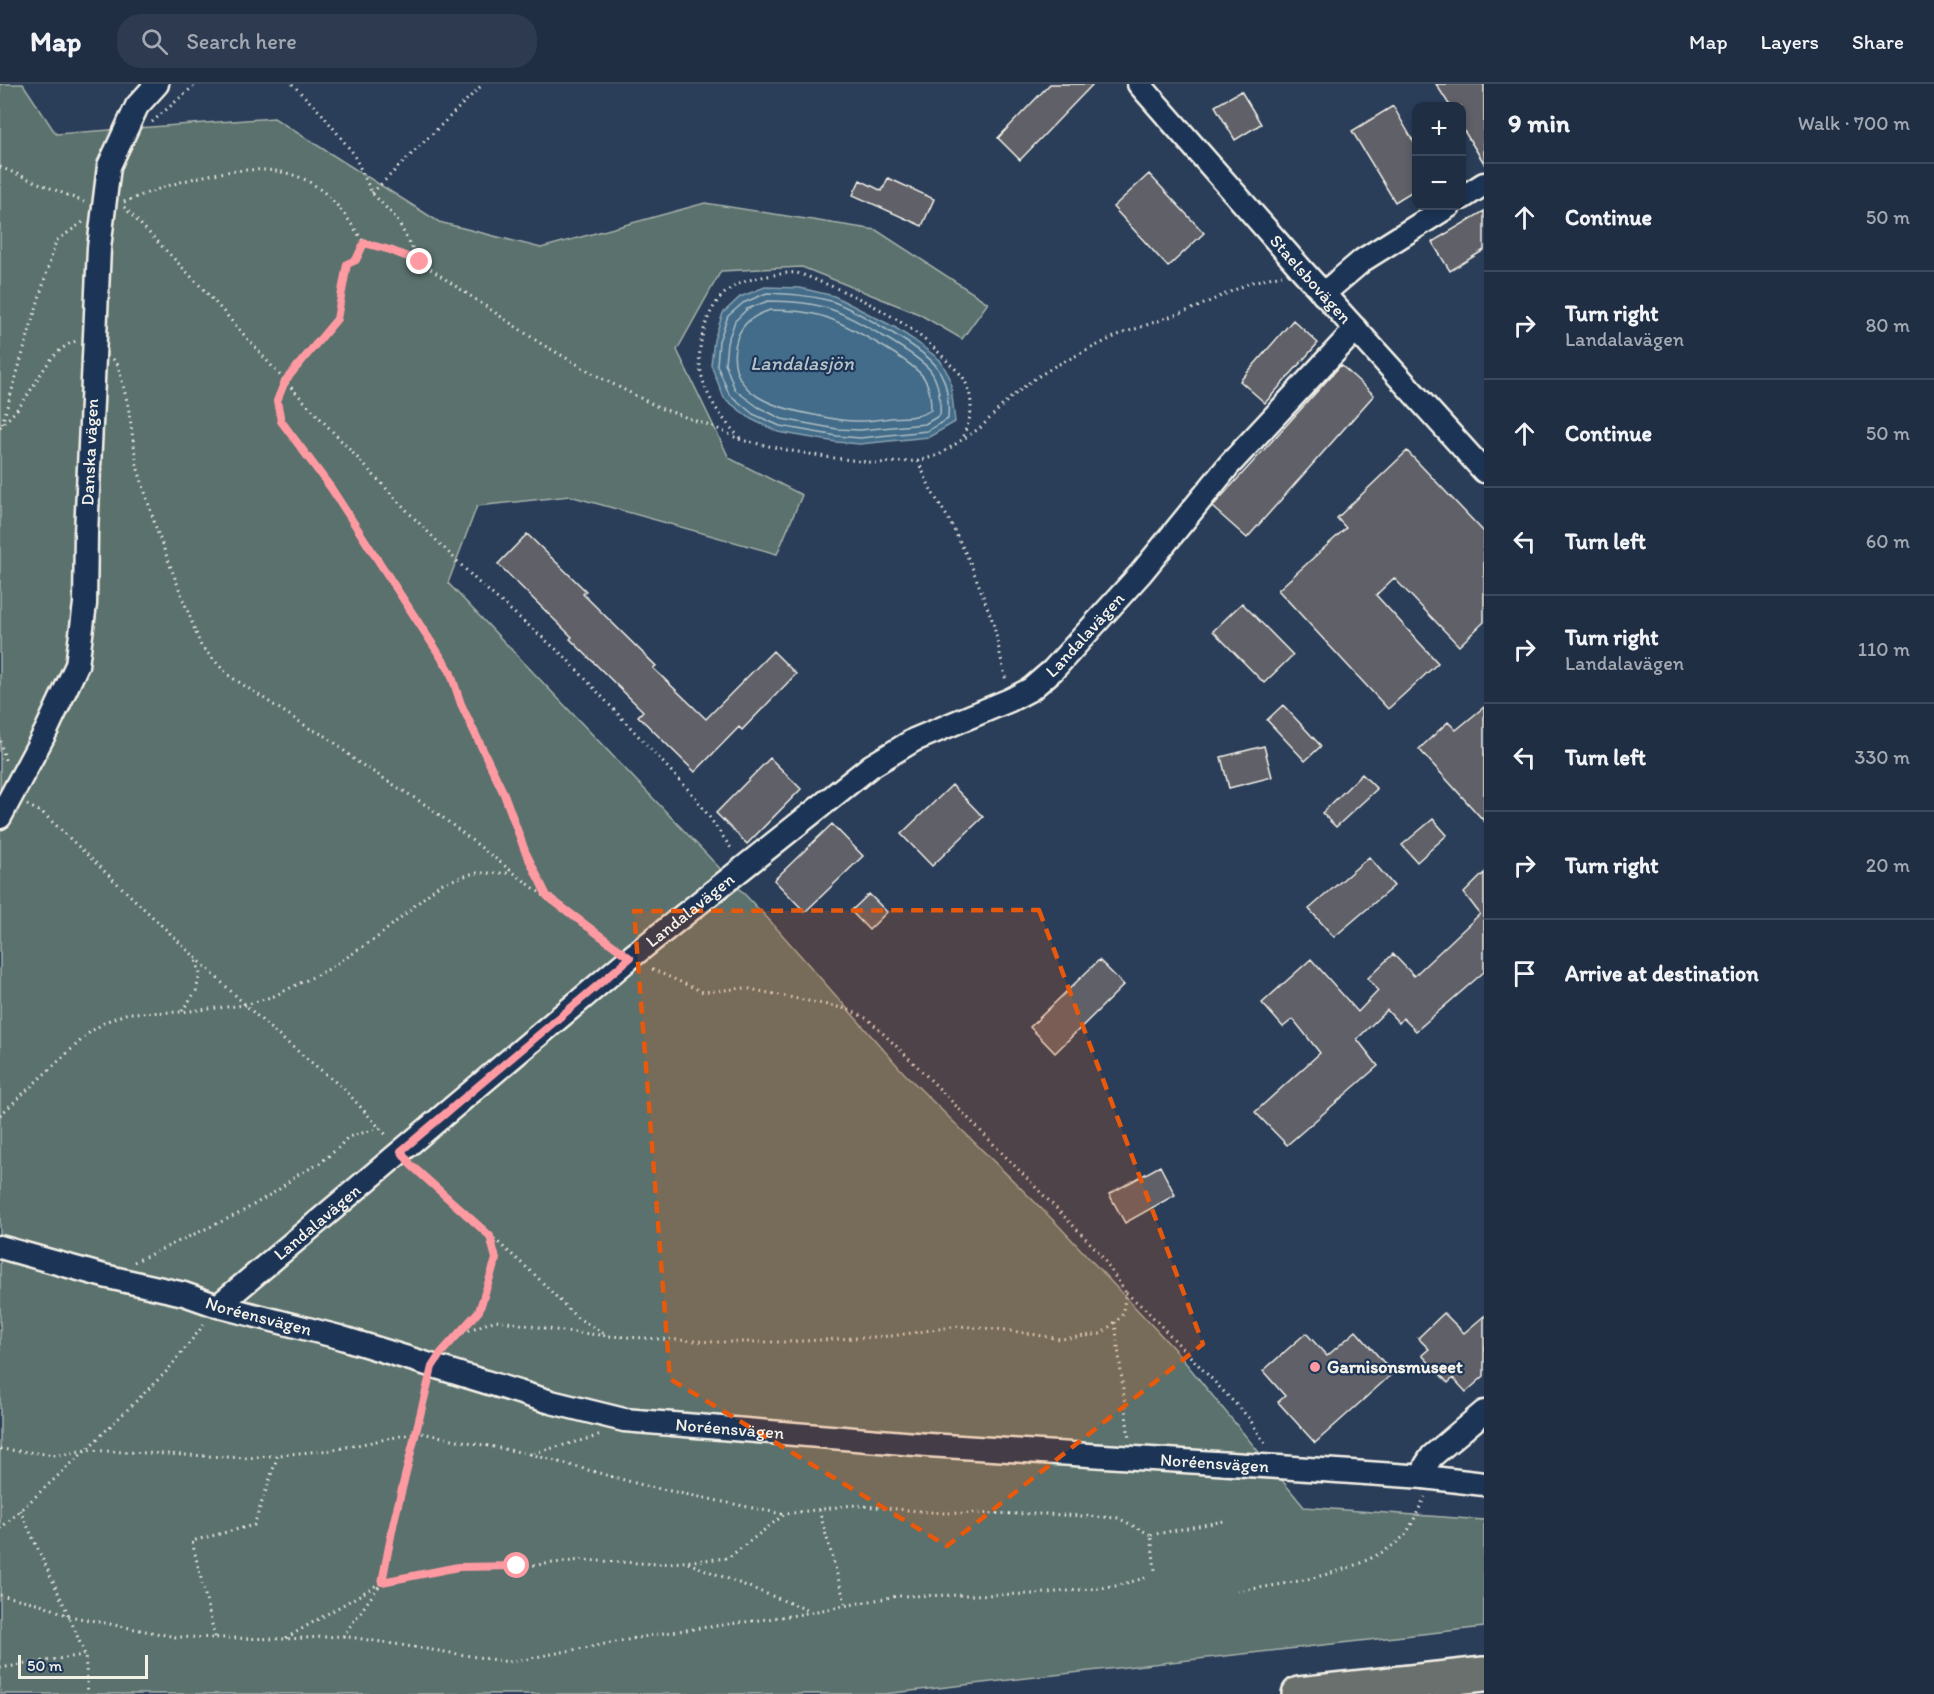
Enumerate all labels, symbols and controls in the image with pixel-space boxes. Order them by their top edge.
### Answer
search box [117,14,537,68]
text: Map [30,24,81,58]
icon: search [138,25,171,58]
text: Search here [186,28,297,55]
text: Map [1689,29,1728,54]
text: Layers [1761,29,1819,54]
text: Share [1852,29,1904,54]
map controls [1412,102,1466,210]
button: + [1412,102,1466,156]
text: 9 min [1508,107,1570,139]
text: Walk · 700 m [1798,111,1910,135]
button: − [1412,156,1466,210]
icon: ahead [1508,201,1541,234]
text: Continue [1565,204,1652,231]
text: 50 m [1866,205,1910,229]
street label: Staelsbovägen [1265,230,1356,328]
route end [406,248,432,274]
text: Turn right [1565,300,1659,327]
icon: right [1508,309,1541,342]
text: 80 m [1865,313,1910,337]
text: Landalavägen [1565,327,1684,351]
water label: Landalasjön [750,351,855,375]
street label: Danska vägen [76,398,103,506]
icon: ahead [1508,417,1541,450]
text: Continue [1565,420,1652,447]
text: 50 m [1866,421,1910,445]
icon: left [1508,525,1541,558]
text: Turn left [1565,528,1646,555]
text: 60 m [1866,529,1910,553]
street label: Landalavägen [1041,588,1129,682]
text: Turn right [1565,624,1659,651]
icon: right [1508,633,1541,666]
text: 110 m [1858,637,1910,661]
text: Landalavägen [1565,651,1684,675]
icon: left [1508,741,1541,774]
text: Turn left [1565,744,1646,771]
text: 330 m [1855,745,1910,769]
icon: right [1508,849,1541,882]
text: Turn right [1565,852,1659,879]
text: 20 m [1866,853,1910,877]
street label: Landalavägen [641,868,739,952]
icon: arrive [1508,957,1541,990]
text: Arrive at destination [1565,960,1759,987]
street label: Landalavägen [269,1179,365,1265]
street label: Noréensvägen [202,1291,314,1341]
place label: Garnisonsmuseet [1327,1356,1463,1378]
marker: Garnisonsmuseet [1308,1360,1322,1374]
street label: Noréensvägen [675,1413,785,1444]
street label: Noréensvägen [1159,1449,1270,1477]
route start [503,1552,529,1578]
scale bar [18,1652,148,1680]
text: 50 m [27,1656,62,1675]

